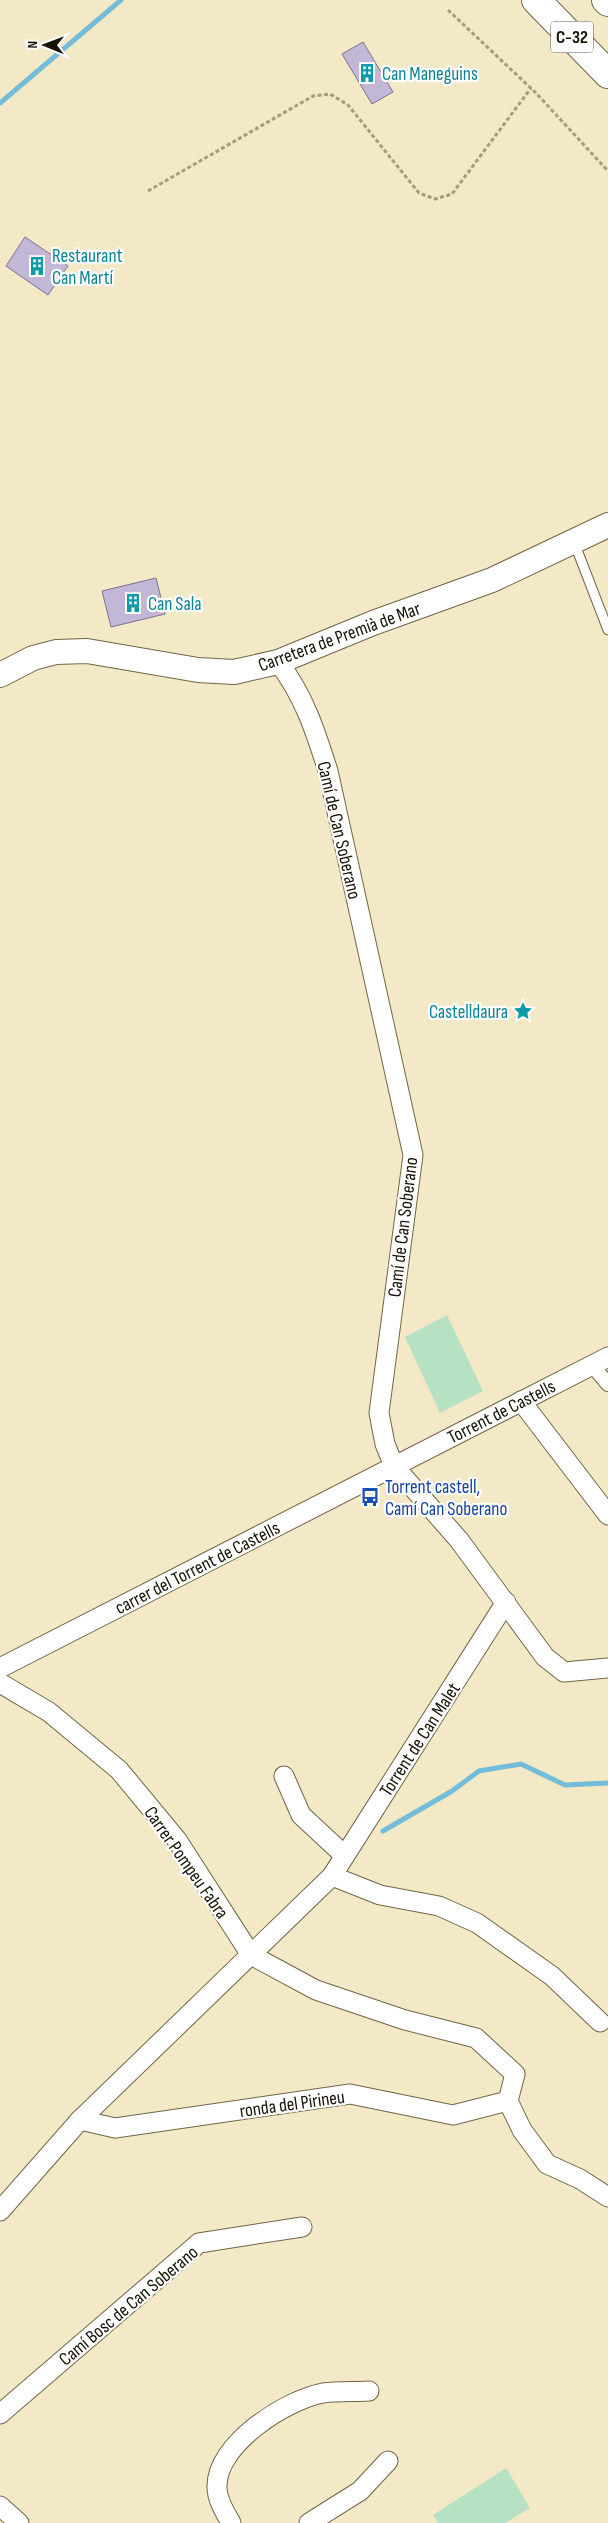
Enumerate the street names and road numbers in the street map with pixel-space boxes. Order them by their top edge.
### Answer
road number: C-32 [551,22,593,52]
street label: Carretera de Premià de Mar [255,597,424,678]
street label: Camí de Can Soberano [311,759,366,902]
street label: Camí de Can Soberano [383,1156,423,1299]
street label: Torrent de Castells [444,1375,560,1449]
street label: carrer del Torrent de Castells [111,1517,284,1620]
street label: Torrent de Can Malet [375,1678,466,1801]
street label: Carrer Pompeu Fabra [138,1802,233,1924]
street label: ronda del Pirineu [238,2086,346,2123]
street label: Camí Bosc de Can Soberano [55,2241,203,2371]

